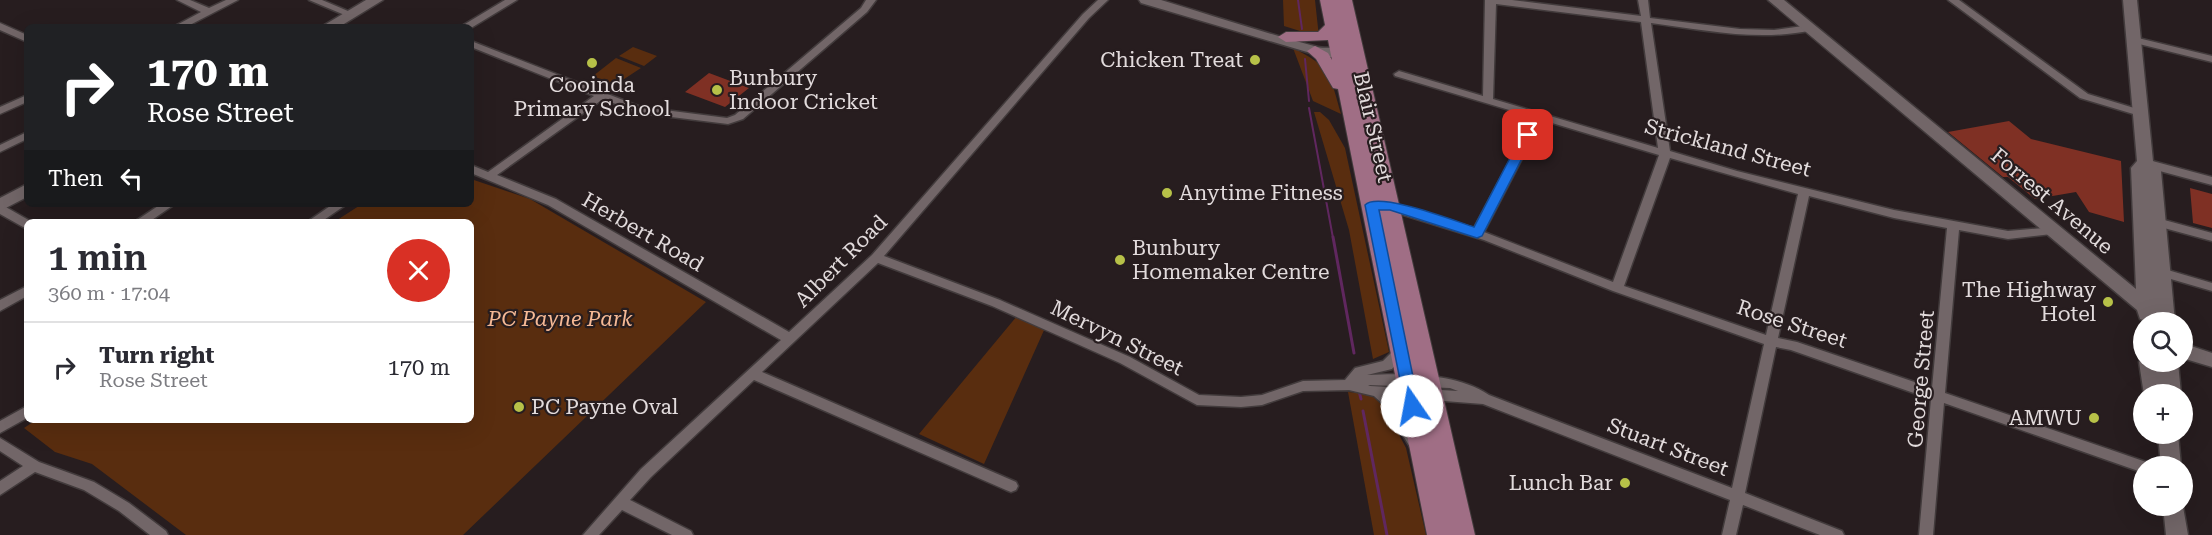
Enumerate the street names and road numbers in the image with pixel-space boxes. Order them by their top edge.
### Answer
street label: Blair Street [1349,69,1397,185]
street label: Strickland Street [1642,114,1814,182]
street label: Forrest Avenue [1986,143,2118,259]
street label: Herbert Road [578,188,708,277]
street label: Albert Road [790,210,892,312]
street label: Rose Street [1734,295,1850,353]
street label: Mervyn Street [1047,296,1187,381]
street label: George Street [1903,309,1939,449]
street label: Stuart Street [1604,413,1732,481]

